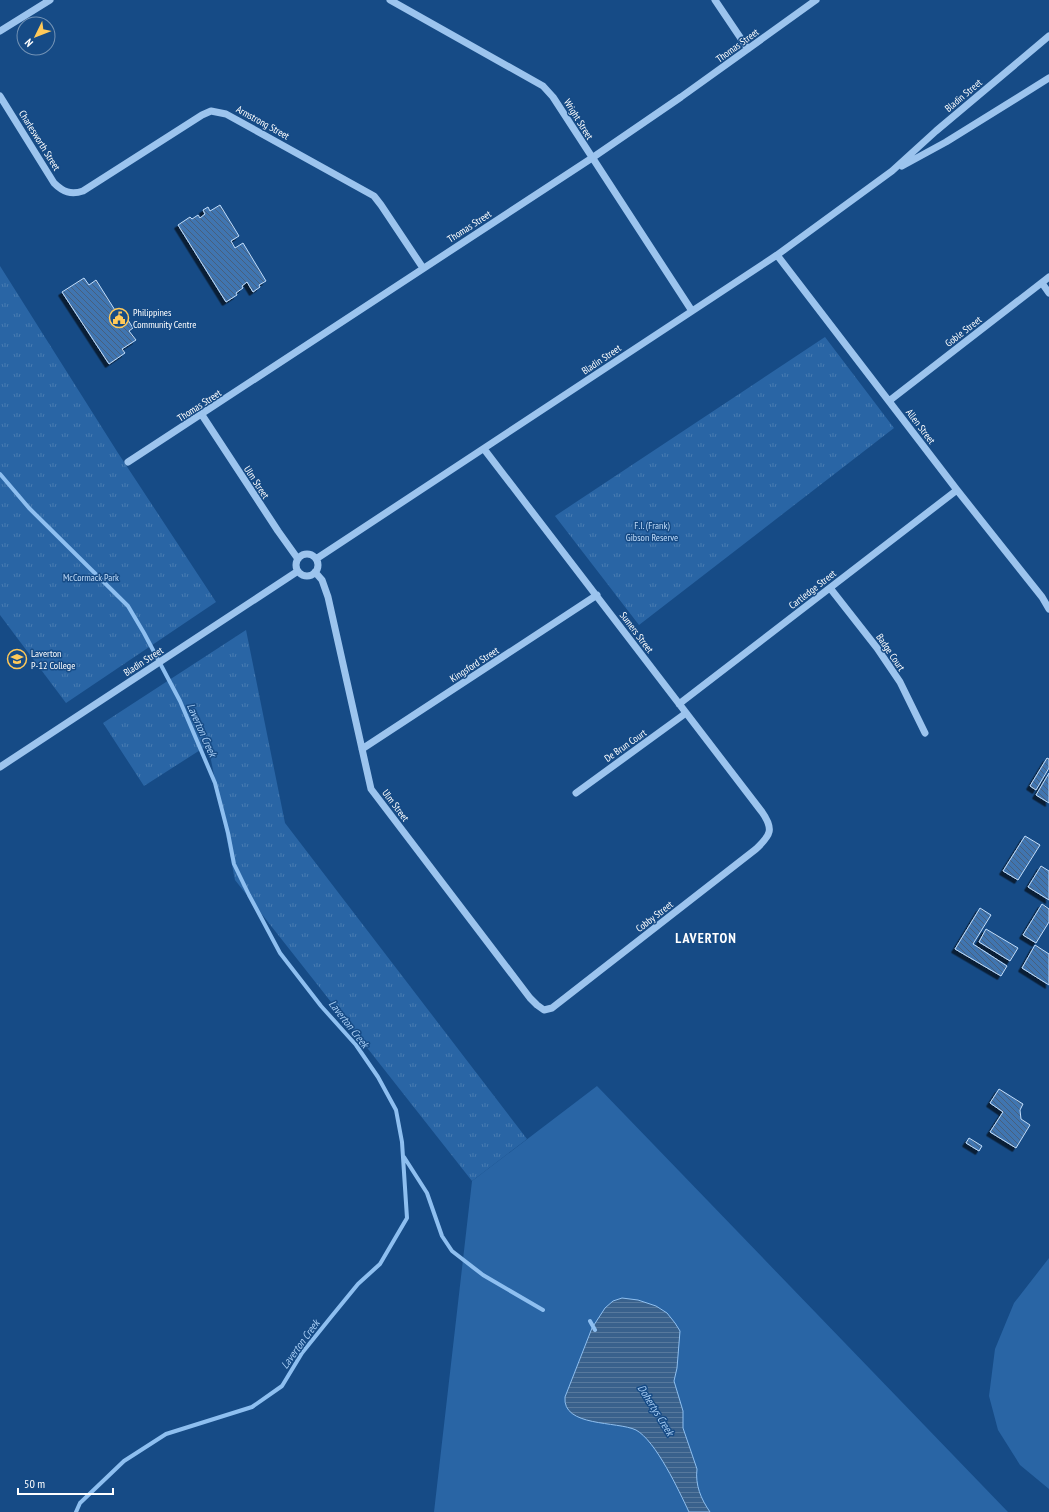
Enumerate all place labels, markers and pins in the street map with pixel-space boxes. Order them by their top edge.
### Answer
place label: Philippines Community Centre [133,306,196,331]
public building icon: Philippines Community Centre [108,307,130,329]
place label: Laverton P-12 College [31,647,75,672]
school or university icon: Laverton P-12 College [6,648,28,670]

